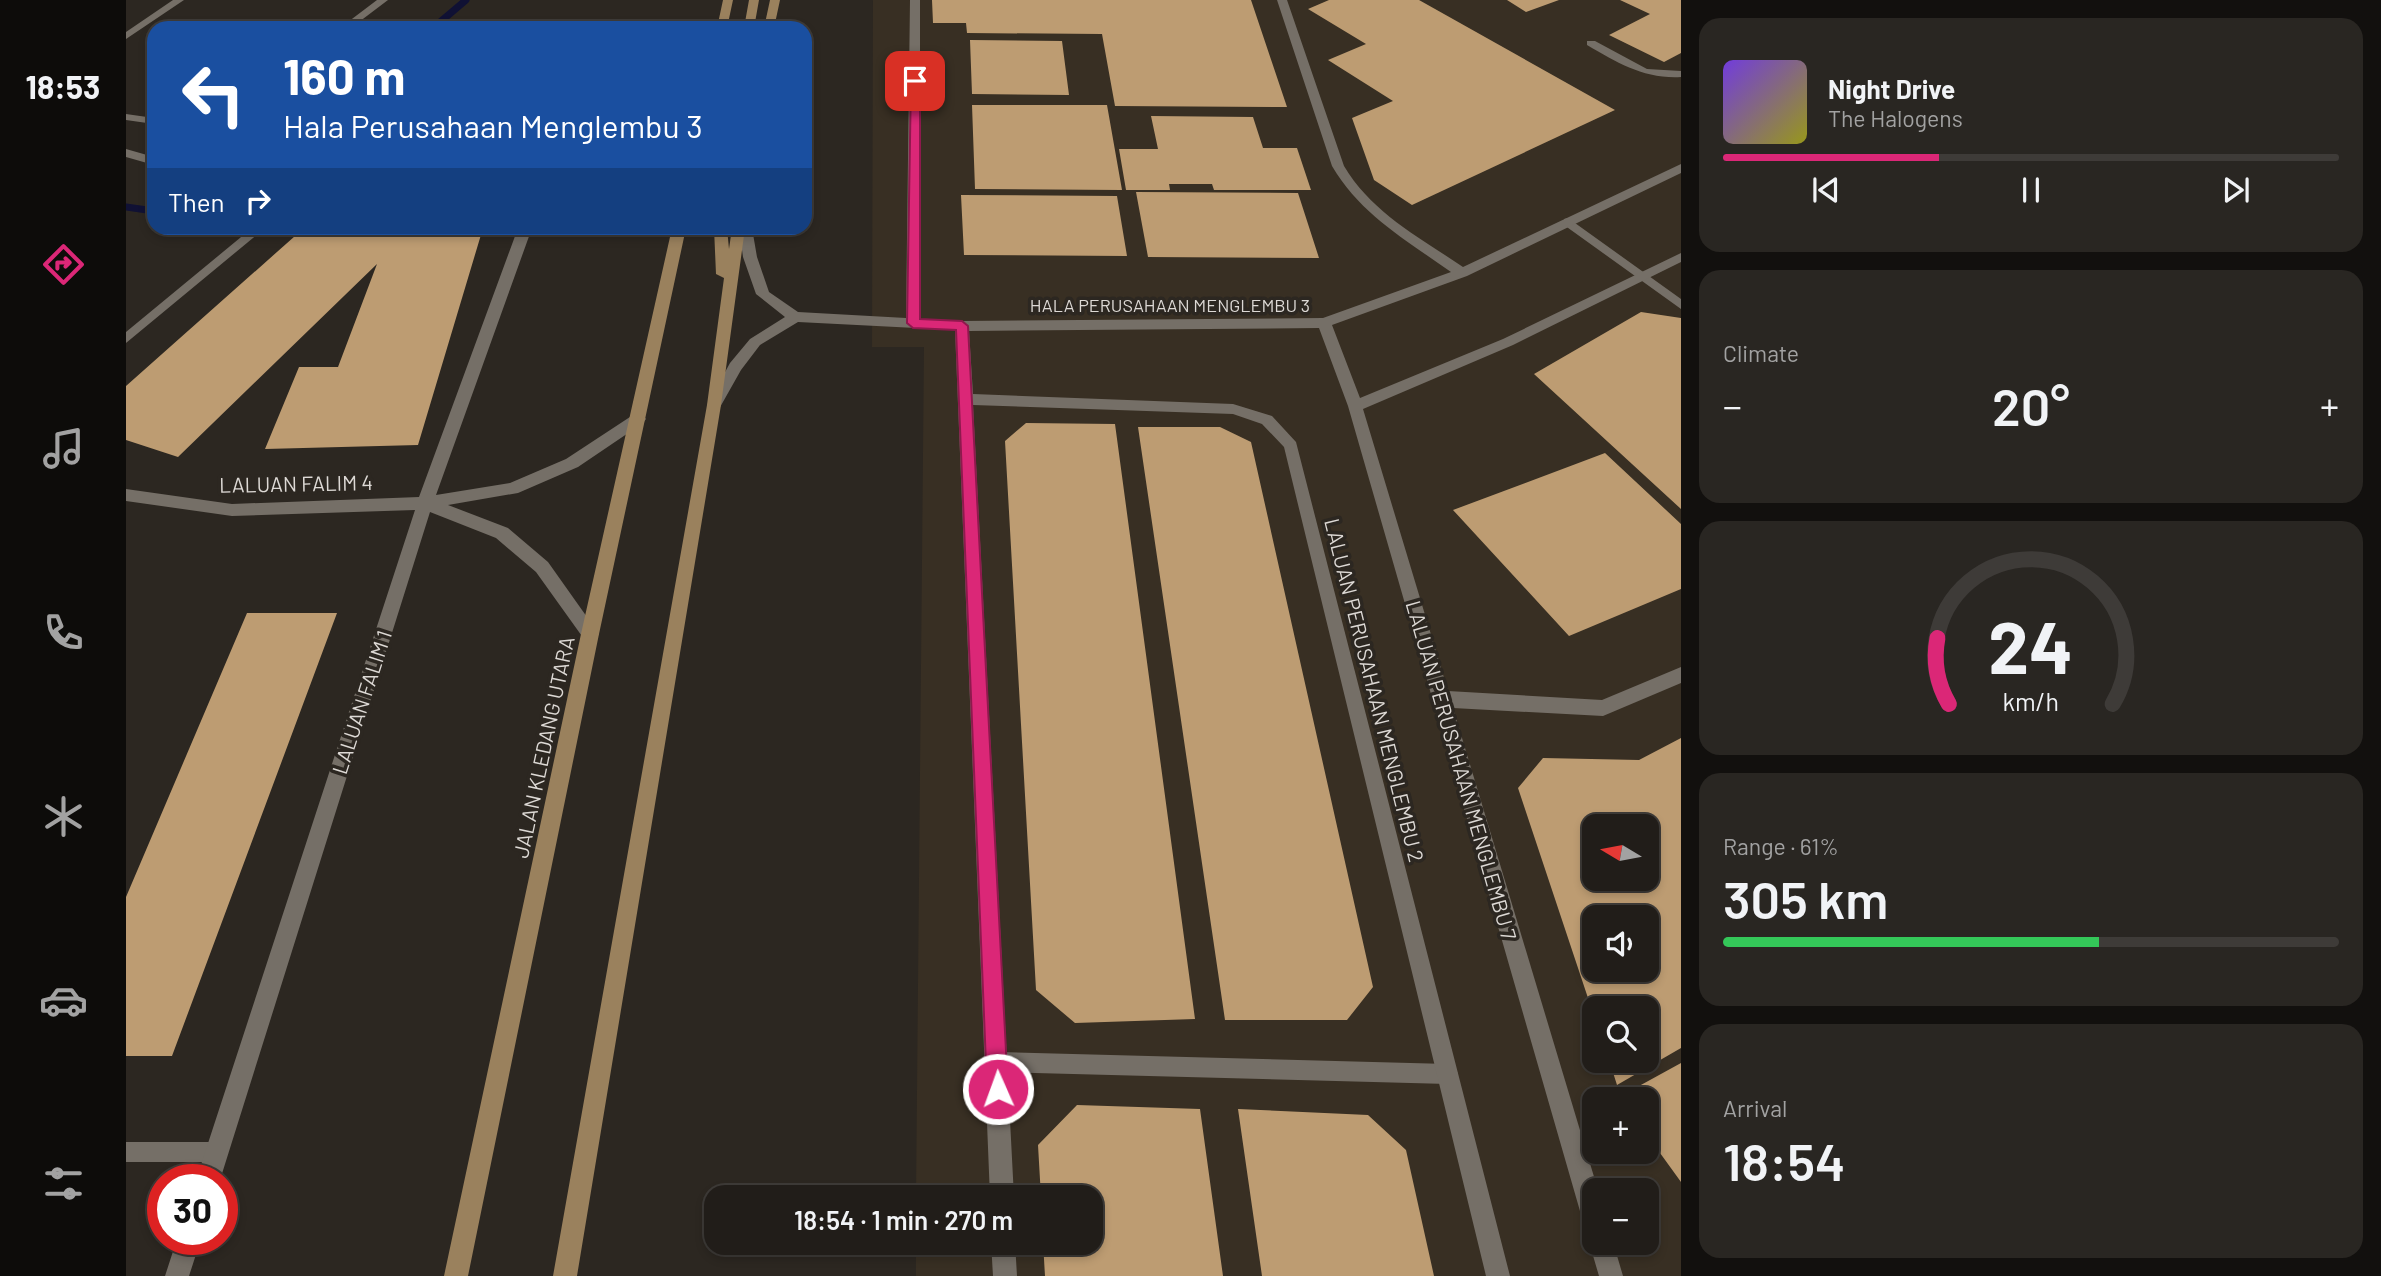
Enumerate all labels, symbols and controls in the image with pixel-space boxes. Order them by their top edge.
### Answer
text: 160 m [283,46,405,105]
icon: left [168,49,259,140]
pin [885,51,945,111]
icon: arrive [896,62,934,100]
text: 18:53 [26,67,100,105]
text: Night Drive [1828,73,1955,104]
text: The Halogens [1828,104,1963,132]
text: Hala Perusahaan Menglembu 3 [283,106,703,144]
icon: previous [1807,171,1845,209]
icon: pause [2012,171,2050,209]
icon: next [2217,171,2255,209]
icon: right [239,182,277,220]
text: Then [168,186,225,217]
icon: directions [39,240,88,289]
street label: HALA PERUSAHAAN MENGLEMBU 3 [1030,294,1310,316]
text: Climate [1723,339,1799,367]
text: 20° [1992,374,2070,436]
text: − [1723,382,1742,428]
text: + [2320,382,2339,428]
icon: music [39,424,88,473]
street label: LALUAN FALIM 4 [219,469,373,497]
street label: LALUAN PERUSAHAAN MENGLEMBU 2 [1320,516,1430,864]
street label: LALUAN PERUSAHAAN MENGLEMBU 7 [1402,597,1523,943]
text: 24 [1989,601,2073,689]
icon: phone [39,608,88,657]
street label: LALUAN FALIM 1 [326,627,396,777]
street label: JALAN KLEDANG UTARA [507,634,579,860]
text: km/h [2003,686,2059,716]
icon: climate [39,792,88,841]
north arrow [1582,814,1659,891]
map controls [1582,814,1659,1255]
text: Range · 61% [1723,832,1839,860]
text: 305 km [1723,867,1888,929]
button: sound [1582,905,1659,982]
icon: car [39,976,88,1025]
button: search [1582,996,1659,1073]
position arrow [961,1052,1035,1126]
button: + [1582,1087,1659,1164]
text: Arrival [1723,1094,1787,1122]
text: 18:54 [1723,1129,1846,1191]
icon: filters [39,1159,88,1208]
speed limit sign: 30 [147,1164,238,1255]
button: − [1582,1178,1659,1255]
text: 18:54 · 1 min · 270 m [794,1204,1013,1235]

